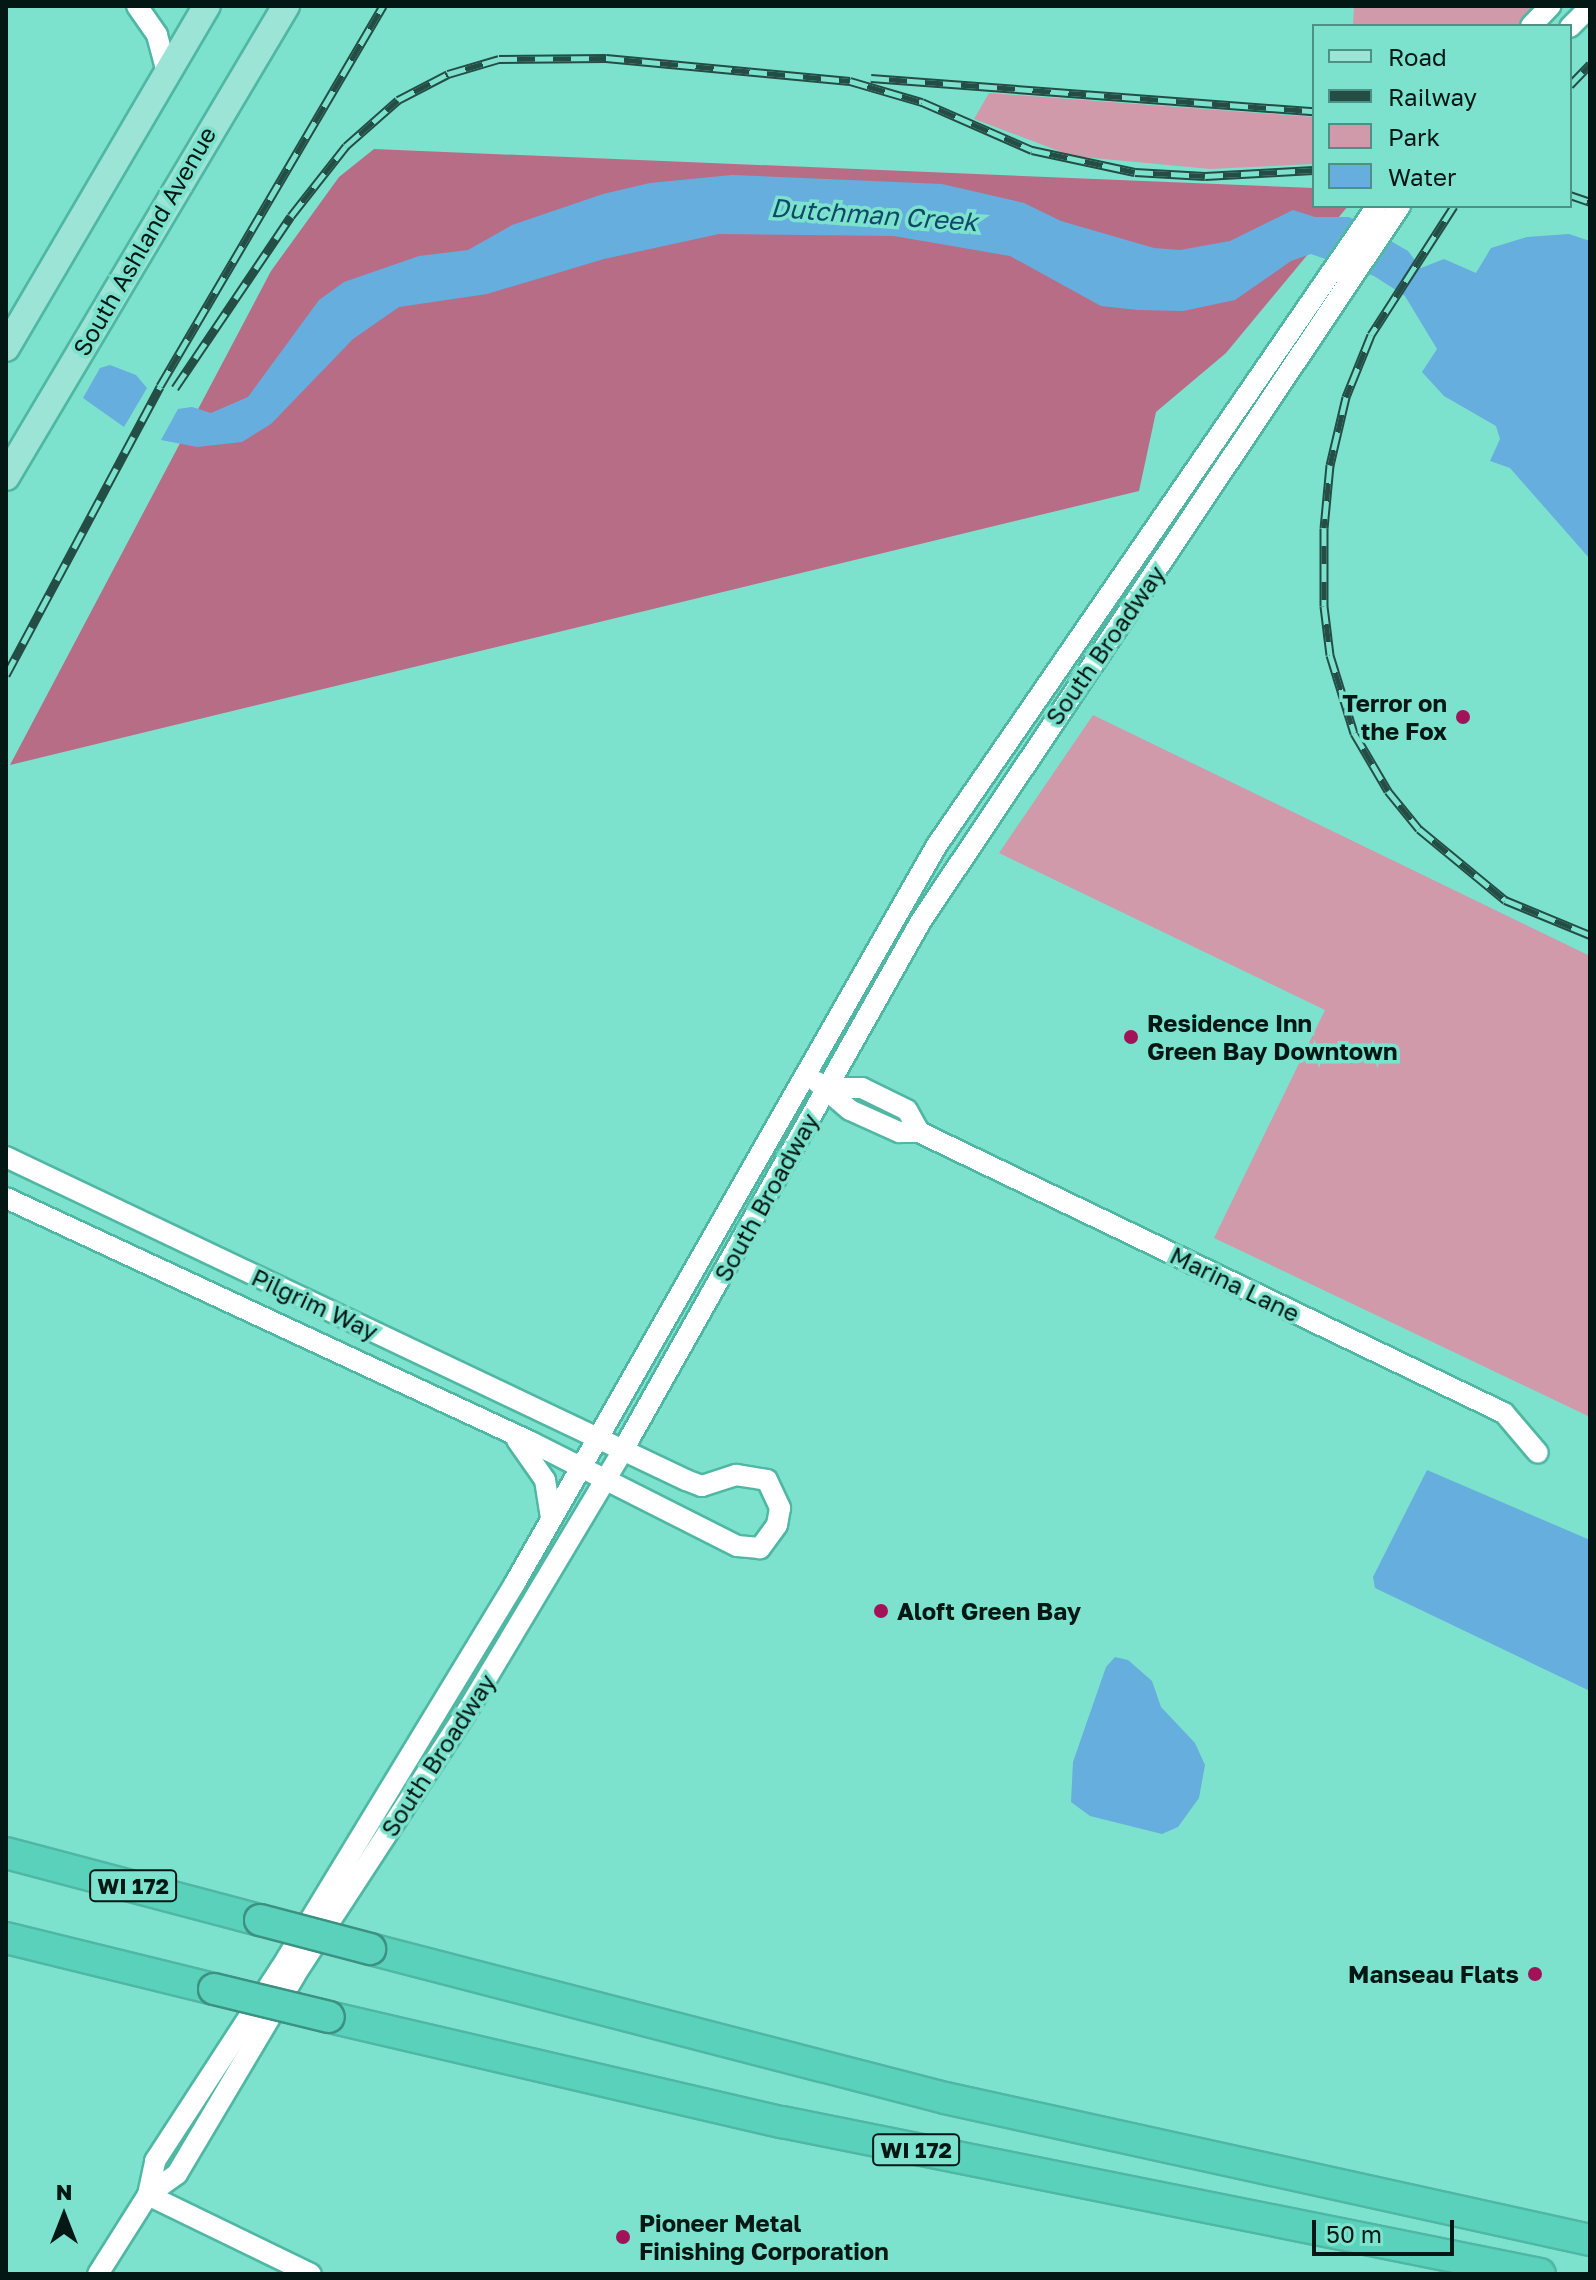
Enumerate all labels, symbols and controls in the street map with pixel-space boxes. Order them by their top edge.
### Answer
legend [1312,24,1572,208]
text: Road [1388,42,1447,71]
text: Railway [1388,82,1477,111]
street label: South Ashland Avenue [67,121,221,361]
text: Park [1388,122,1440,151]
text: Water [1388,162,1456,191]
water label: Dutchman Creek [770,192,978,238]
street label: South Broadway [1039,560,1171,730]
place label: Terror on the Fox [1342,689,1447,745]
marker: Terror on the Fox [1454,708,1472,726]
place label: Residence Inn Green Bay Downtown [1147,1009,1398,1065]
marker: Residence Inn Green Bay Downtown [1122,1028,1140,1046]
street label: South Broadway [708,1108,824,1286]
street label: Marina Lane [1166,1240,1304,1328]
street label: Pilgrim Way [247,1262,383,1346]
place label: Aloft Green Bay [897,1597,1081,1625]
marker: Aloft Green Bay [872,1602,890,1620]
street label: South Broadway [375,1668,501,1842]
road number: WI 172 [89,1868,177,1904]
place label: Manseau Flats [1348,1960,1519,1988]
marker: Manseau Flats [1526,1965,1544,1983]
road number: WI 172 [872,2132,960,2168]
north arrow [24,2176,104,2256]
text: N [56,2178,72,2205]
scale bar [1316,2204,1458,2254]
place label: Pioneer Metal Finishing Corporation [639,2209,889,2265]
text: 50 m [1326,2219,1382,2248]
marker: Pioneer Metal Finishing Corporation [614,2228,632,2246]

